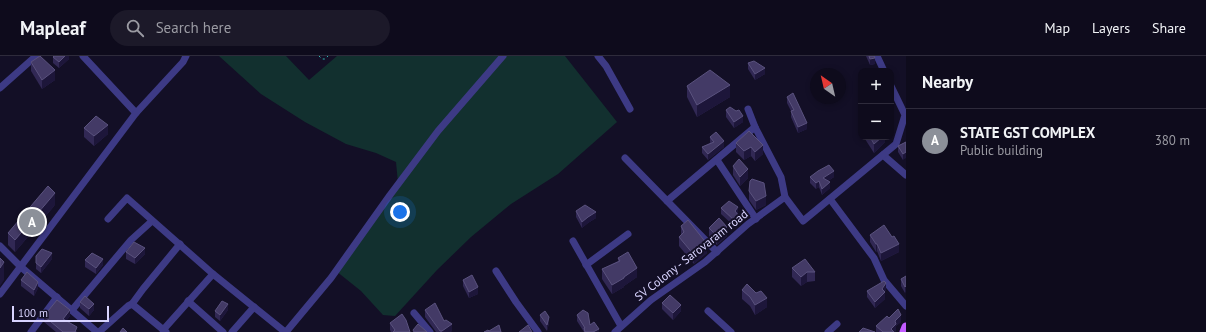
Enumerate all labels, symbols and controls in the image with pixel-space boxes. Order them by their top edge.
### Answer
search box [110,10,390,46]
text: Mapleaf [20,16,86,40]
icon: search [124,17,146,39]
text: Search here [156,18,231,37]
text: Map [1044,19,1070,37]
text: Layers [1092,19,1130,37]
text: Share [1152,19,1186,37]
north arrow [810,68,846,104]
map controls [858,68,894,140]
button: + [858,68,894,104]
text: Nearby [922,71,973,93]
button: − [858,104,894,140]
text: STATE GST COMPLEX [960,123,1095,142]
text: A [931,132,939,149]
text: 380 m [1155,132,1190,149]
text: Public building [960,142,1043,159]
your location [390,202,410,222]
street label: SV Colony - Sarovaram road [631,206,751,304]
pin: A [19,207,45,237]
scale bar [12,304,109,323]
text: 100 m [18,306,48,320]

